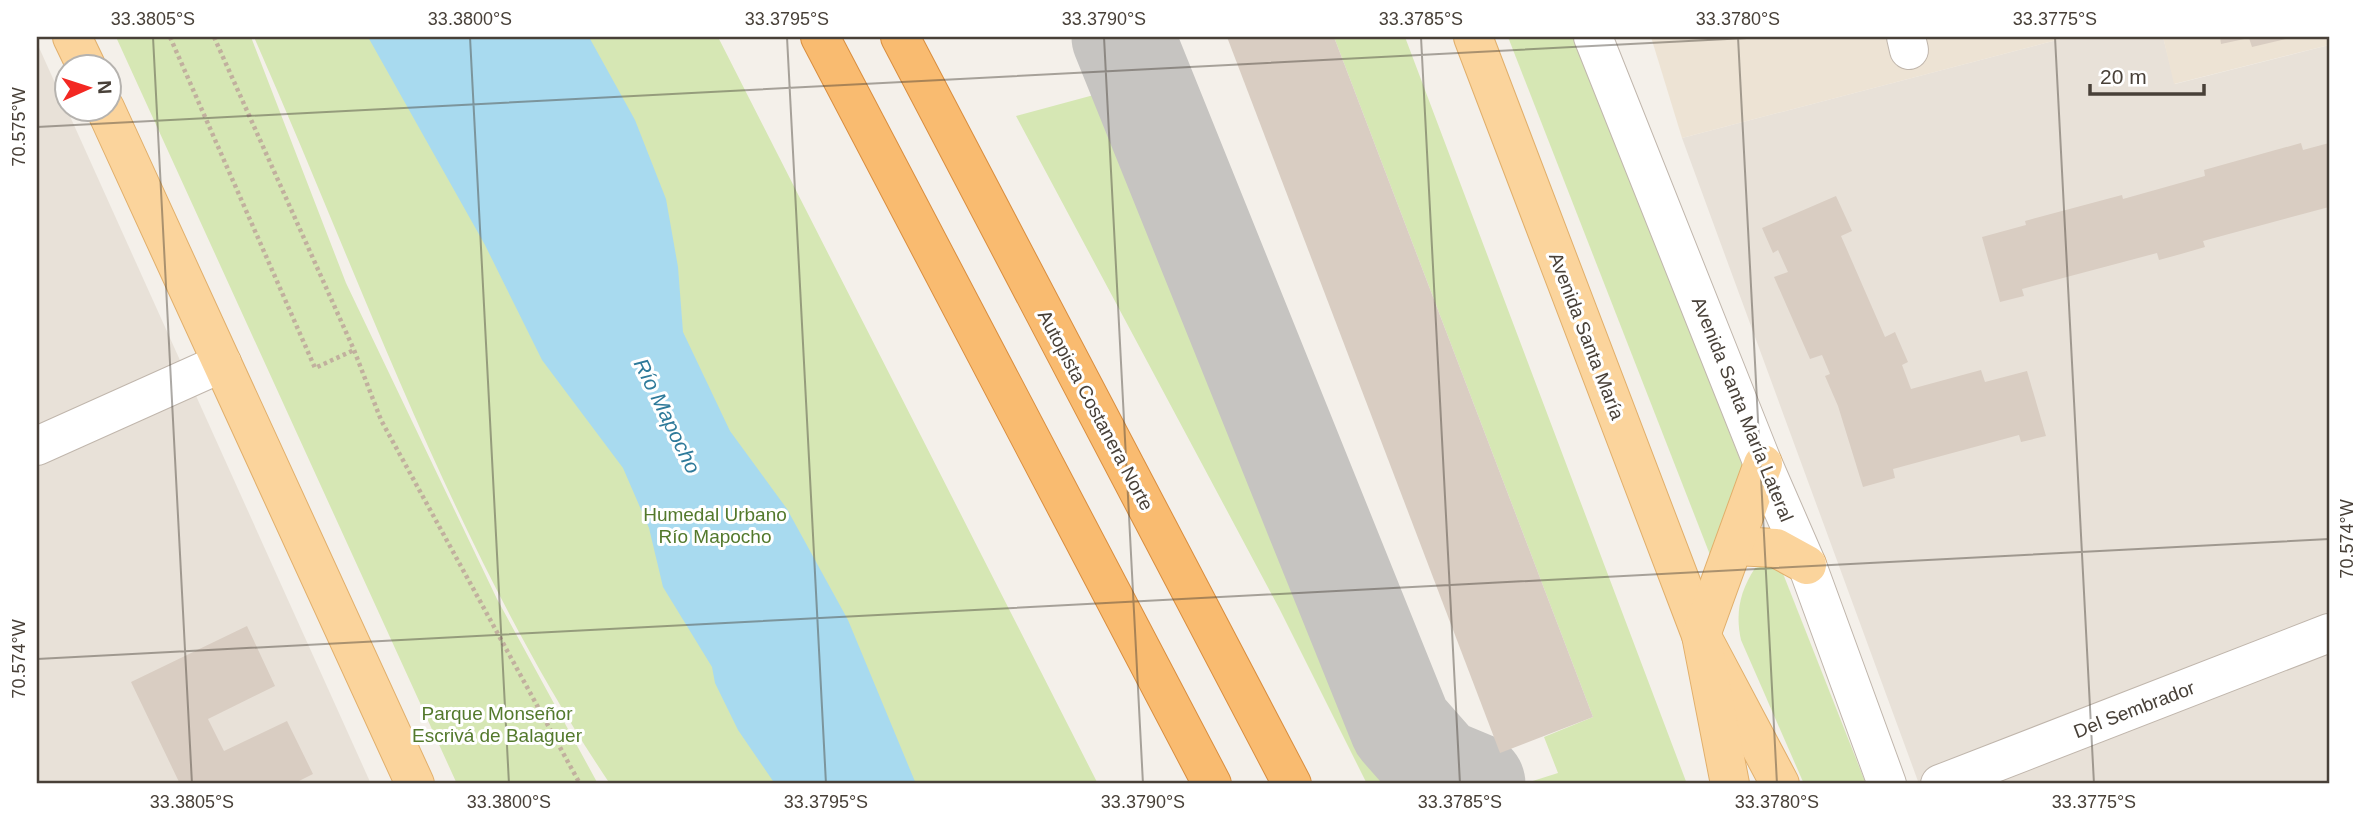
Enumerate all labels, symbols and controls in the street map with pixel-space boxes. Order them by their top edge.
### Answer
text: 33.3805°S [111,9,195,29]
text: 33.3800°S [428,9,512,29]
text: 33.3795°S [745,9,829,29]
text: 33.3790°S [1062,9,1146,29]
text: 33.3785°S [1379,9,1463,29]
text: 33.3780°S [1696,9,1780,29]
text: 33.3775°S [2013,9,2097,29]
north arrow [52,52,122,122]
scale bar [2090,52,2203,96]
text: 20 m [2100,65,2147,88]
text: N [94,80,115,95]
text: 70.575°W [9,87,29,167]
street label: Avenida Santa María [1545,250,1628,423]
street label: Avenida Santa María Lateral [1688,294,1797,525]
street label: Autopista Costanera Norte [1034,306,1157,514]
water label: Río Mapocho [630,355,705,477]
text: 70.574°W [2337,499,2357,579]
park label: Humedal Urbano Río Mapocho [643,504,787,547]
text: 70.574°W [9,619,29,699]
street label: Del Sembrador [2071,677,2198,742]
park label: Parque Monseñor Escrivá de Balaguer [412,703,583,746]
text: 33.3805°S [150,792,234,812]
text: 33.3800°S [467,792,551,812]
text: 33.3795°S [784,792,868,812]
text: 33.3790°S [1101,792,1185,812]
text: 33.3785°S [1418,792,1502,812]
text: 33.3780°S [1735,792,1819,812]
text: 33.3775°S [2052,792,2136,812]

